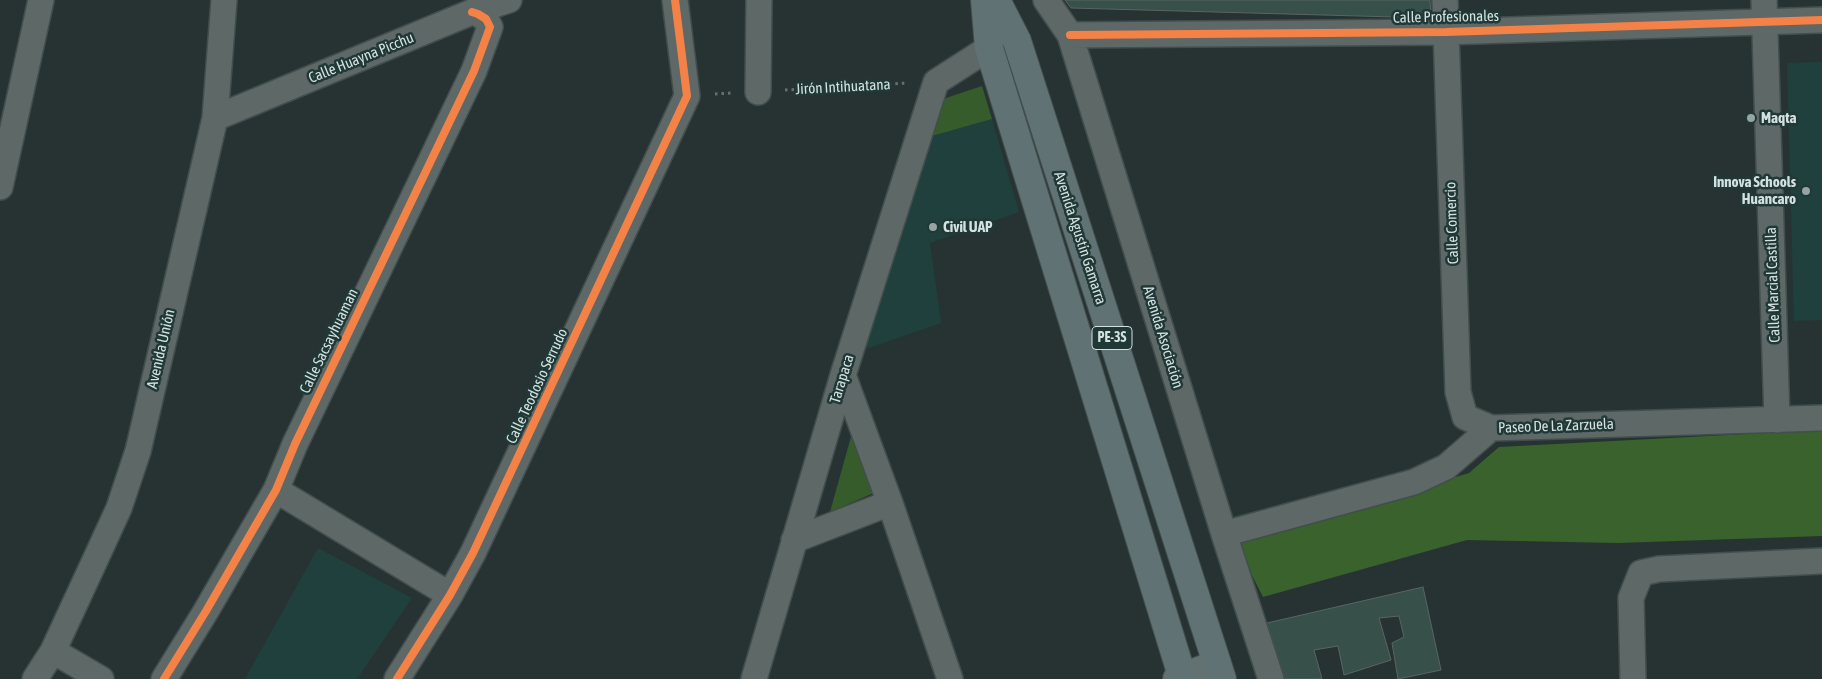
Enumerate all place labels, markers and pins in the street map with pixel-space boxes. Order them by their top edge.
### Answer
place label: Maqta [1761,109,1796,127]
marker: Maqta [1745,112,1757,124]
place label: Innova Schools Huancaro [1713,173,1796,208]
marker: Innova Schools Huancaro [1800,185,1812,197]
place label: Civil UAP [943,218,992,236]
marker: Civil UAP [927,221,939,233]

